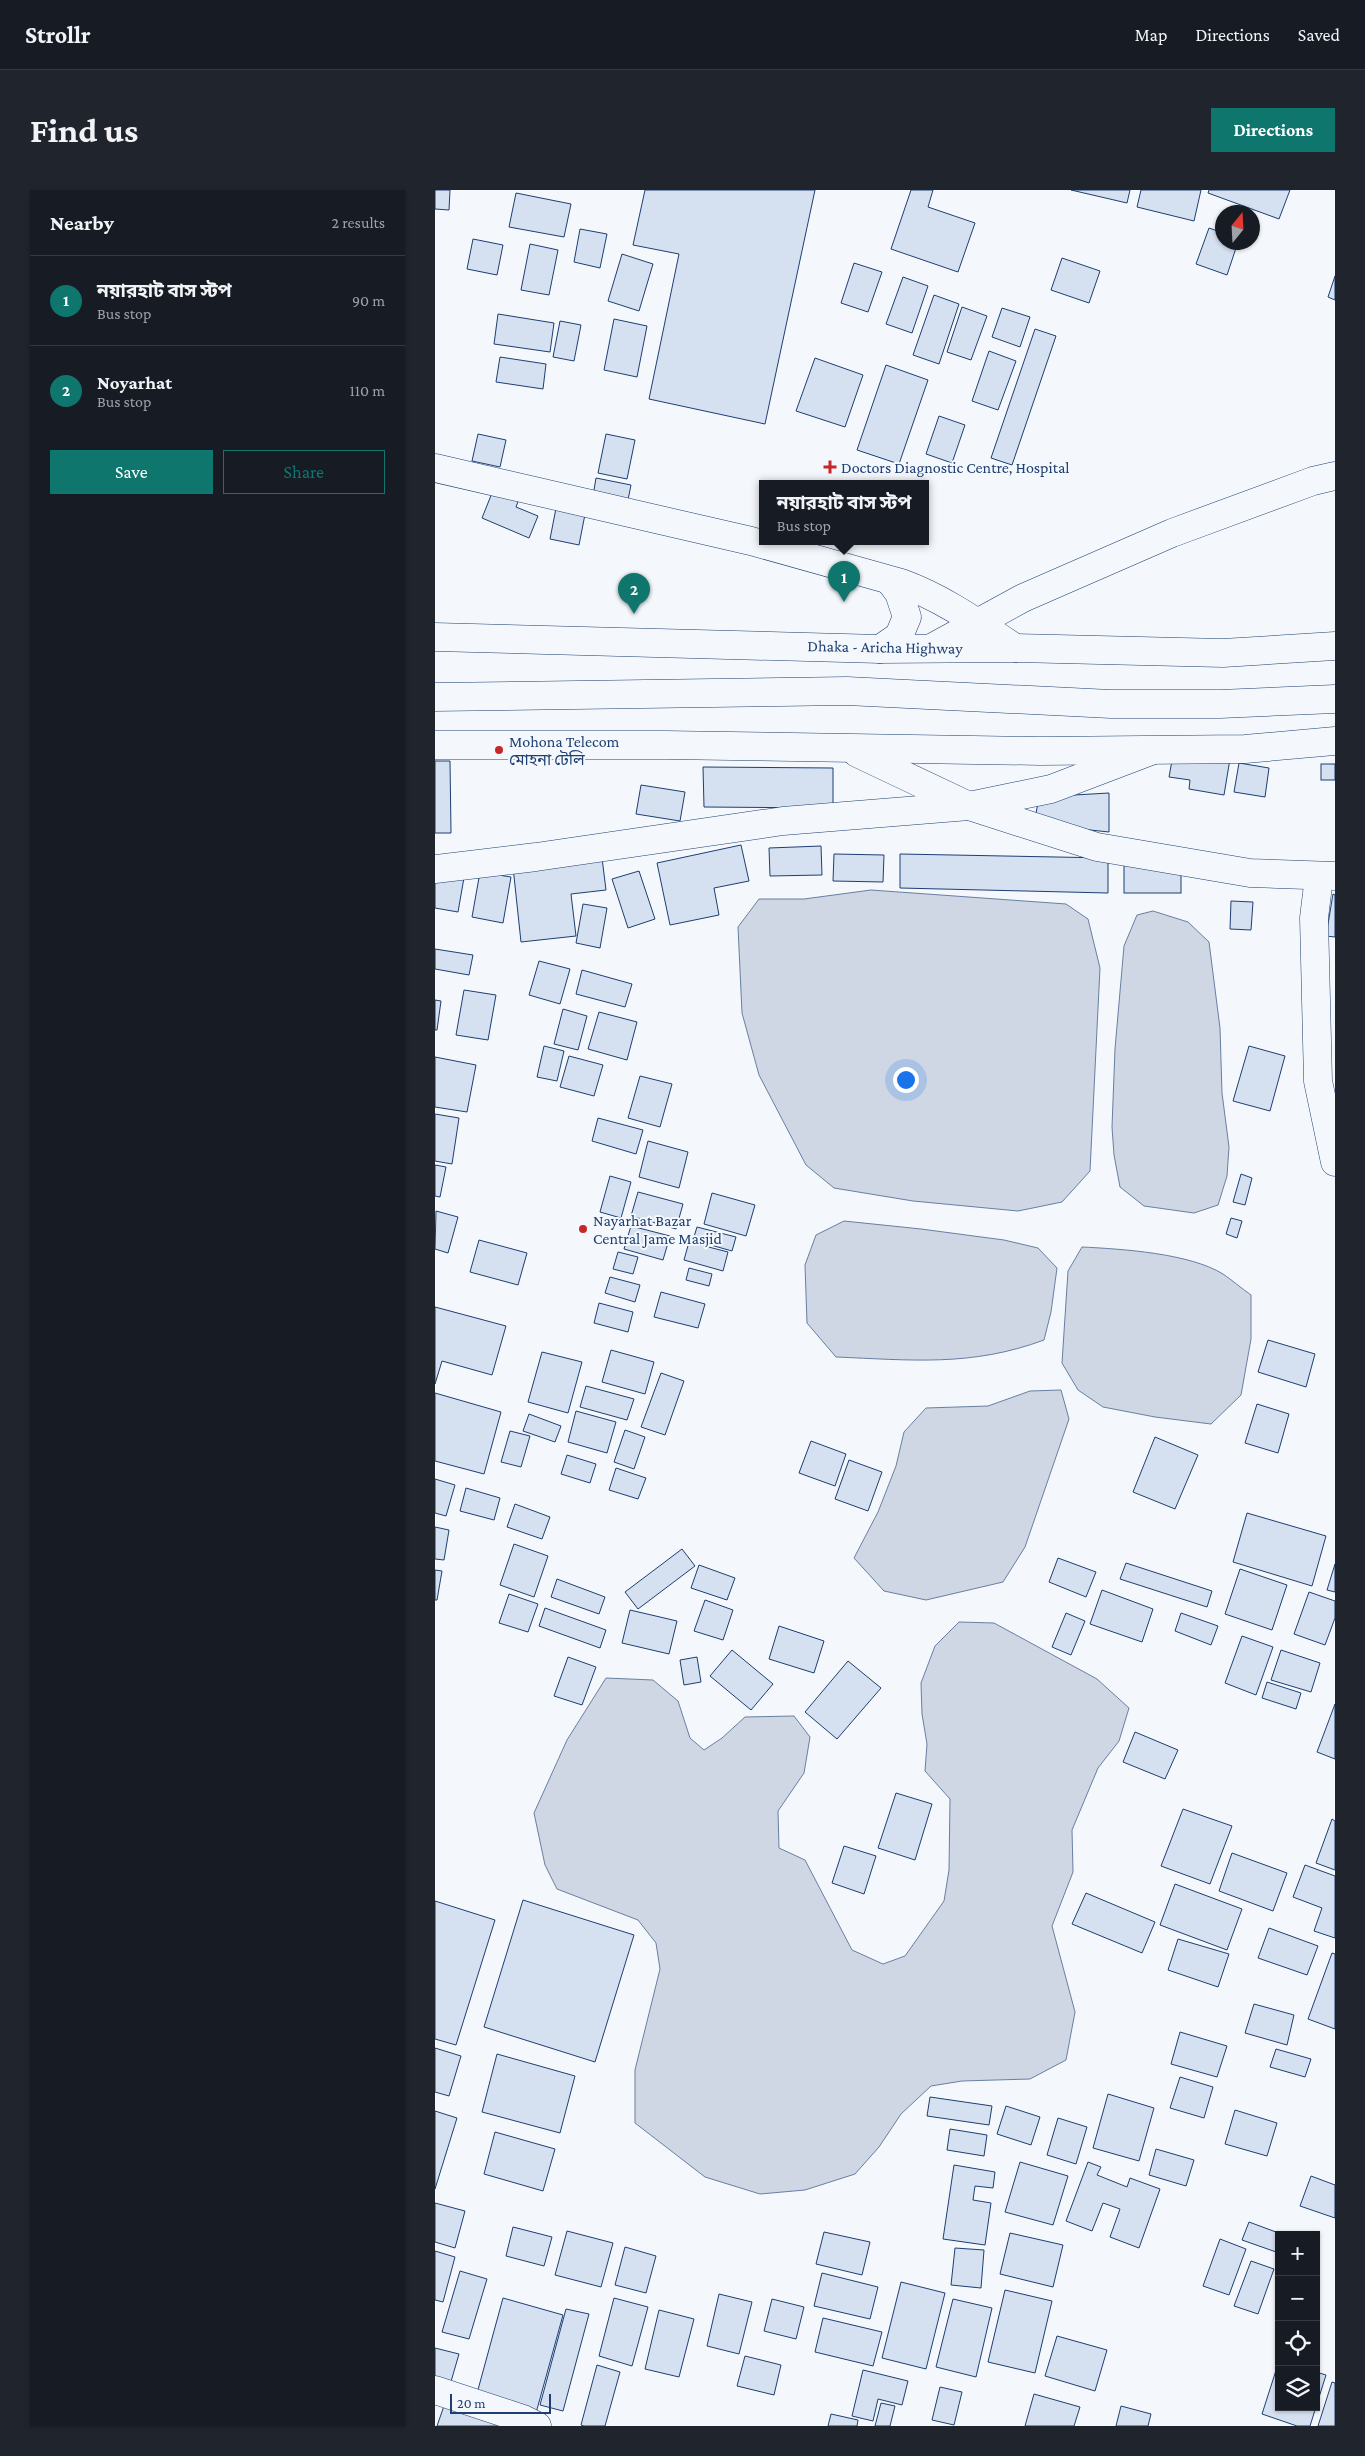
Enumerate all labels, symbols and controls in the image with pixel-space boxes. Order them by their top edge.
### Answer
text: Strollr [25,21,91,48]
text: Map [1135,25,1167,45]
text: Directions [1195,25,1270,45]
text: Saved [1298,25,1340,45]
button: Directions [1211,108,1335,152]
text: Find us [30,111,138,150]
north arrow [1215,205,1260,250]
text: Nearby [50,211,114,235]
text: 2 results [332,214,385,231]
text: নয়ারহাট বাস স্টপ [97,280,232,301]
text: 1 [63,292,69,309]
text: 90 m [352,292,385,309]
text: Bus stop [97,305,151,322]
text: Noyarhat [97,372,172,393]
text: 2 [62,382,70,399]
text: 110 m [349,382,385,399]
text: Bus stop [97,393,151,410]
button: Save [50,450,213,494]
button: Share [223,450,385,494]
place label: Doctors Diagnostic Centre, Hospital [841,459,1070,477]
marker: Doctors Diagnostic Centre, Hospital [823,460,837,474]
popup [759,480,929,545]
text: নয়ারহাট বাস স্টপ [777,492,911,513]
text: Bus stop [777,517,831,534]
pin: 1 [828,561,860,602]
pin: 2 [618,573,650,614]
street label: Dhaka - Aricha Highway [807,637,963,658]
place label: Mohona Telecom মোহনা টেলি [509,733,620,768]
marker: Mohona Telecom মোহনা টেলি [493,744,505,756]
your location [893,1067,919,1093]
place label: Nayarhat Bazar Central Jame Masjid [593,1212,722,1248]
marker: Nayarhat Bazar Central Jame Masjid [577,1223,589,1235]
map controls [1275,2231,1320,2411]
button: + [1275,2231,1320,2276]
button: − [1275,2276,1320,2321]
button: locate [1275,2321,1320,2366]
button: layers [1275,2366,1320,2411]
scale bar [450,2391,551,2414]
text: 20 m [457,2395,485,2411]

